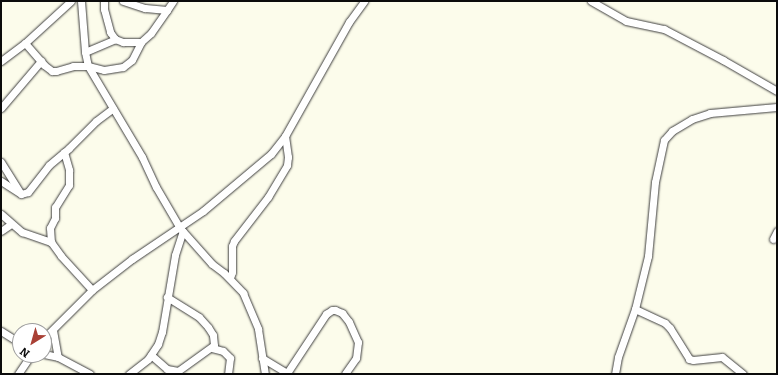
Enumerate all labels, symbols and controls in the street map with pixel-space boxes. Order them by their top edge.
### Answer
north arrow [12,323,52,363]
text: N [18,344,32,360]

